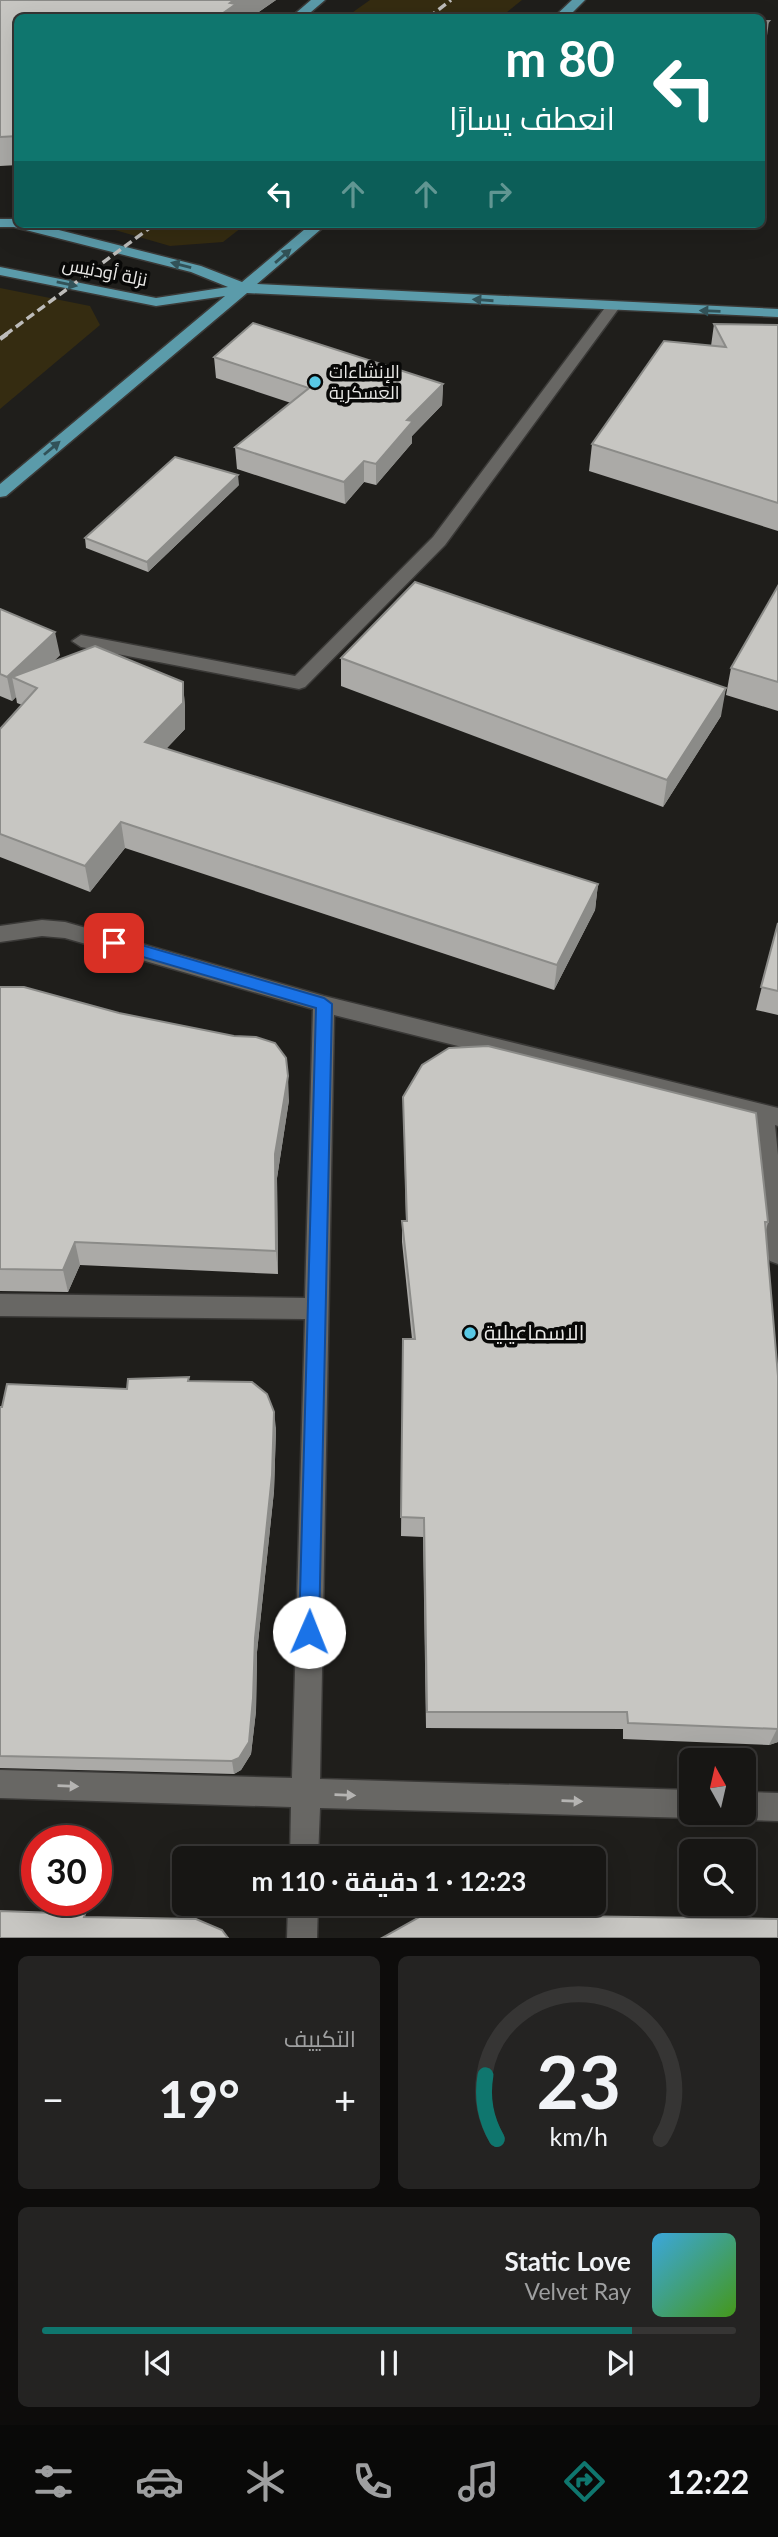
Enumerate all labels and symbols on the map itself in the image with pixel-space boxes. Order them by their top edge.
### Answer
one-way arrow [274,249,291,264]
street label: نزلة أودنيس [61,252,150,291]
one-way arrow [170,259,192,270]
one-way arrow [56,278,78,289]
one-way arrow [471,294,493,305]
one-way arrow [699,305,721,316]
place label: الإنشاءات العسكرية [329,360,400,404]
marker: الإنشاءات العسكرية [307,374,323,390]
one-way arrow [43,440,61,456]
pin [84,913,144,973]
place label: الاسماعيلية [484,1319,584,1344]
marker: الاسماعيلية [462,1325,478,1341]
position arrow [272,1595,346,1669]
north arrow [679,1748,756,1825]
one-way arrow [57,1781,79,1792]
one-way arrow [334,1789,356,1800]
one-way arrow [561,1795,583,1807]
speed limit sign: 30 [21,1825,112,1916]

